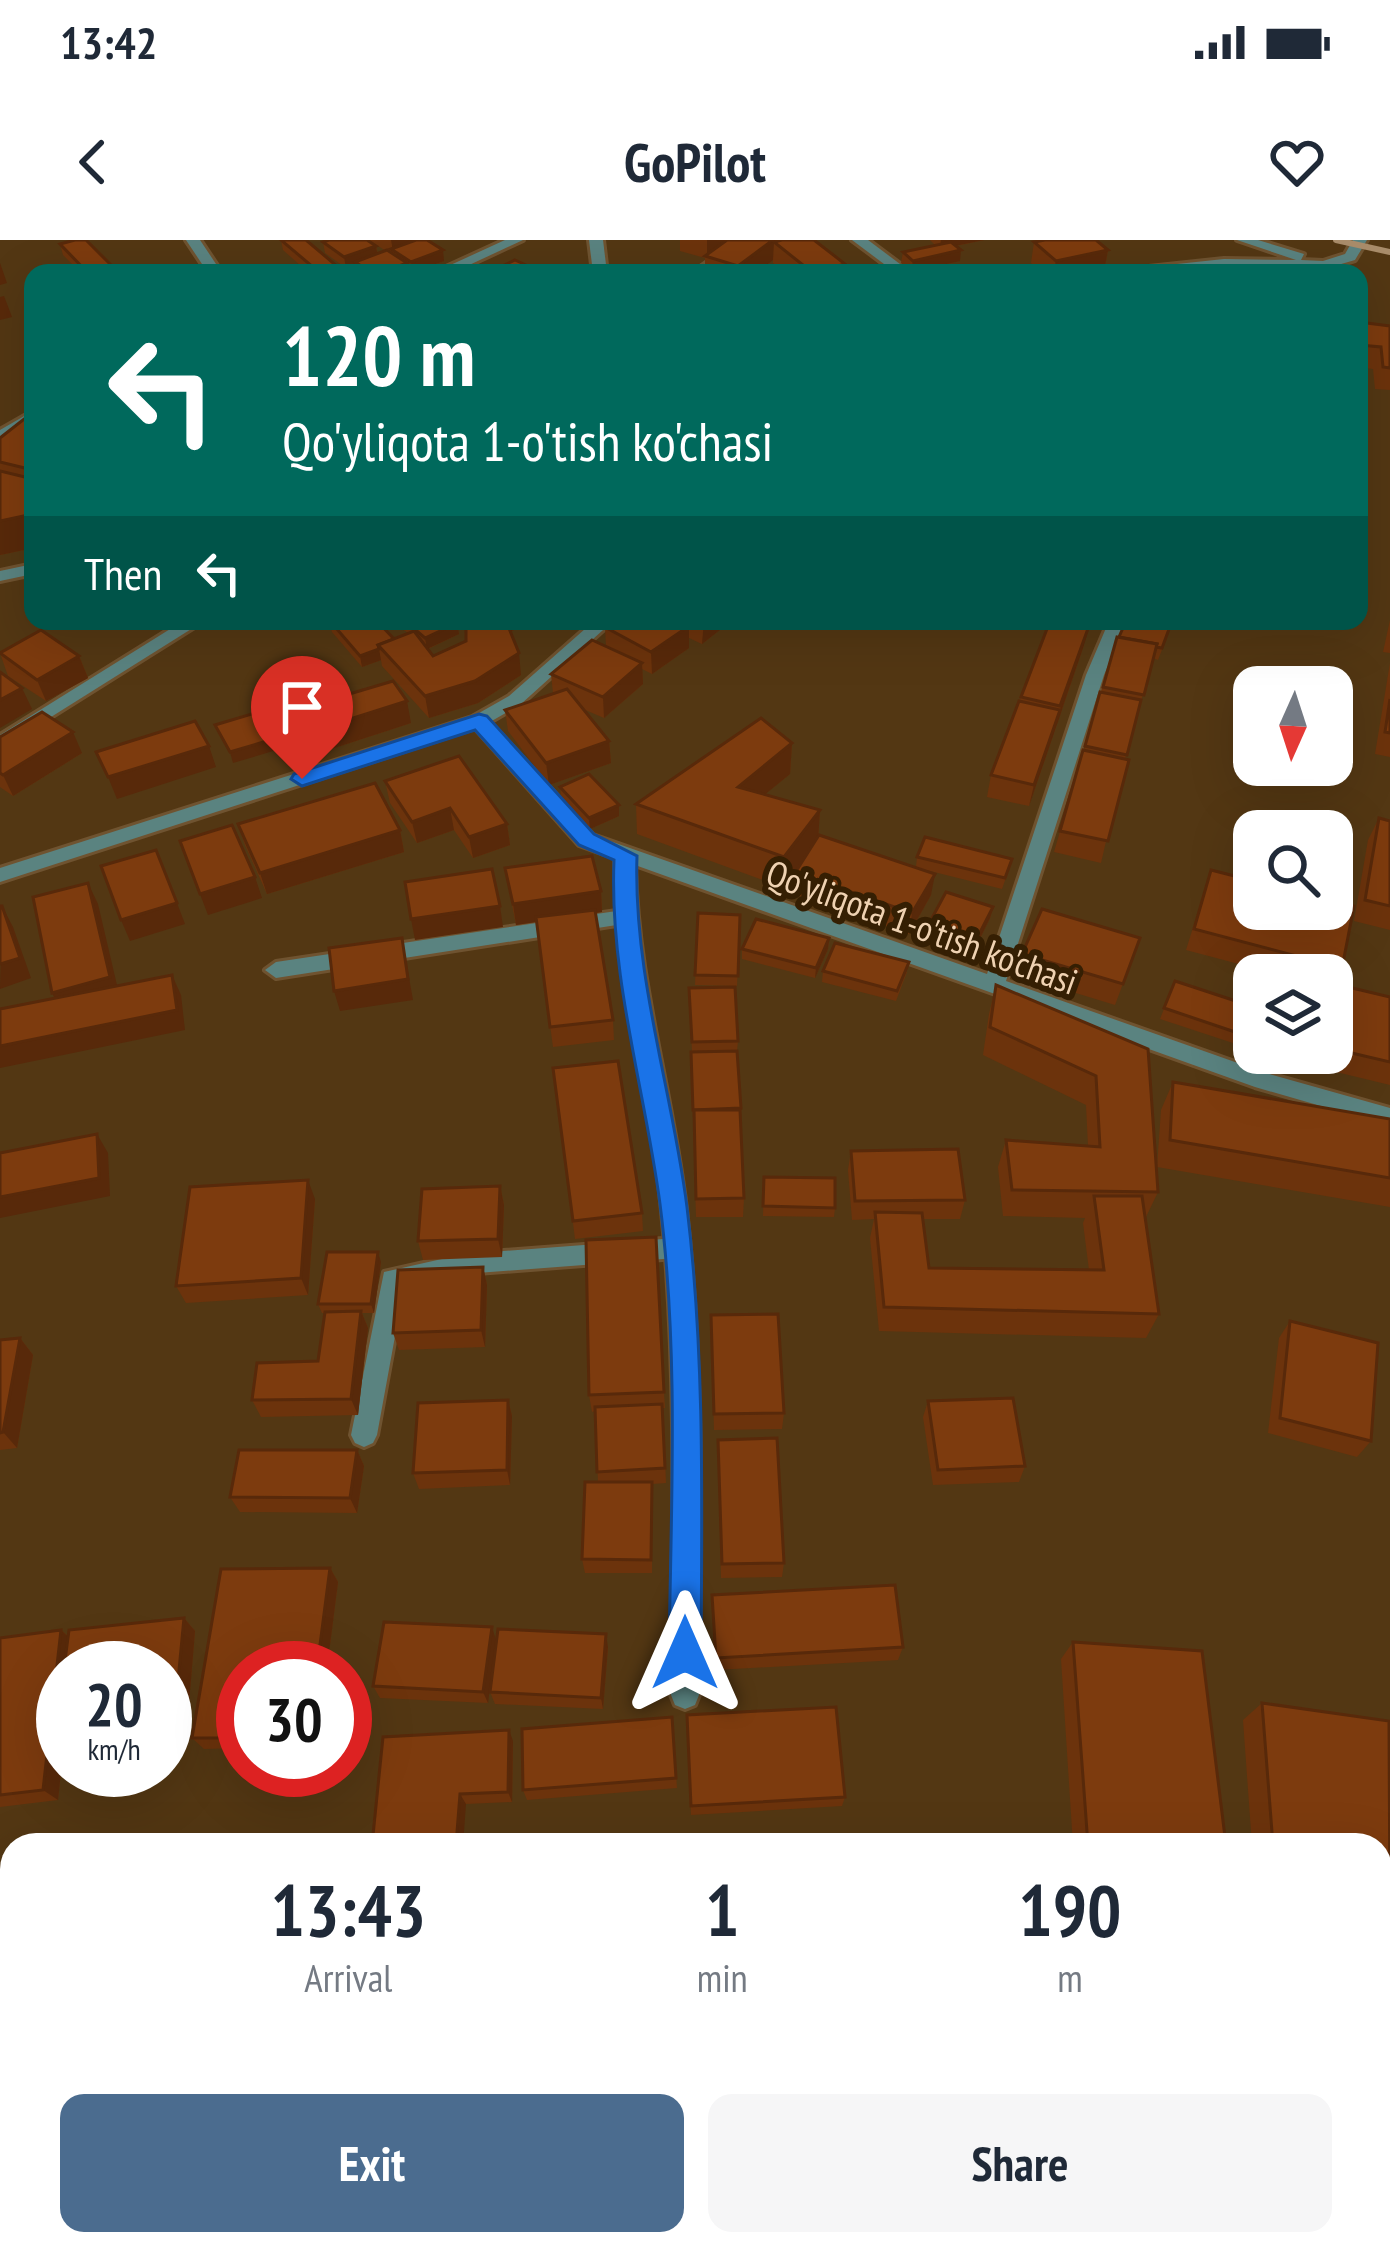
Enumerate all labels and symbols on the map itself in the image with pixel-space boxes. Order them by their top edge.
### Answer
pin [251,656,353,779]
north arrow [1233,666,1353,786]
street label: Qo'yliqota 1-o'tish ko'chasi [760,848,1084,1005]
position arrow [622,1590,748,1716]
speed limit sign: 30 [216,1641,372,1797]

